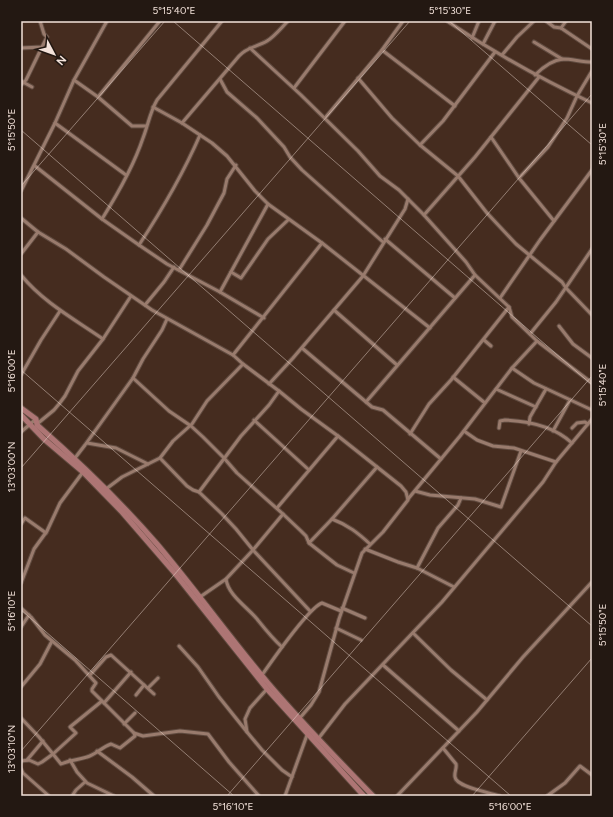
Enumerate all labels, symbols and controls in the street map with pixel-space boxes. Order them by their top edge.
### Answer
text: 5°15'40"E [152,4,196,17]
text: 5°15'30"E [429,4,471,17]
north arrow [34,34,74,74]
text: N [53,53,69,68]
text: 5°15'50"E [5,109,18,151]
text: 5°15'30"E [596,123,609,165]
text: 5°16'00"E [5,349,18,393]
text: 5°15'40"E [596,363,609,407]
text: 13°03'00"N [5,442,18,492]
text: 5°16'10"E [5,590,18,631]
text: 5°15'50"E [596,604,609,646]
text: 13°03'10"N [5,725,18,773]
text: 5°16'10"E [213,800,254,813]
text: 5°16'00"E [488,800,532,813]

